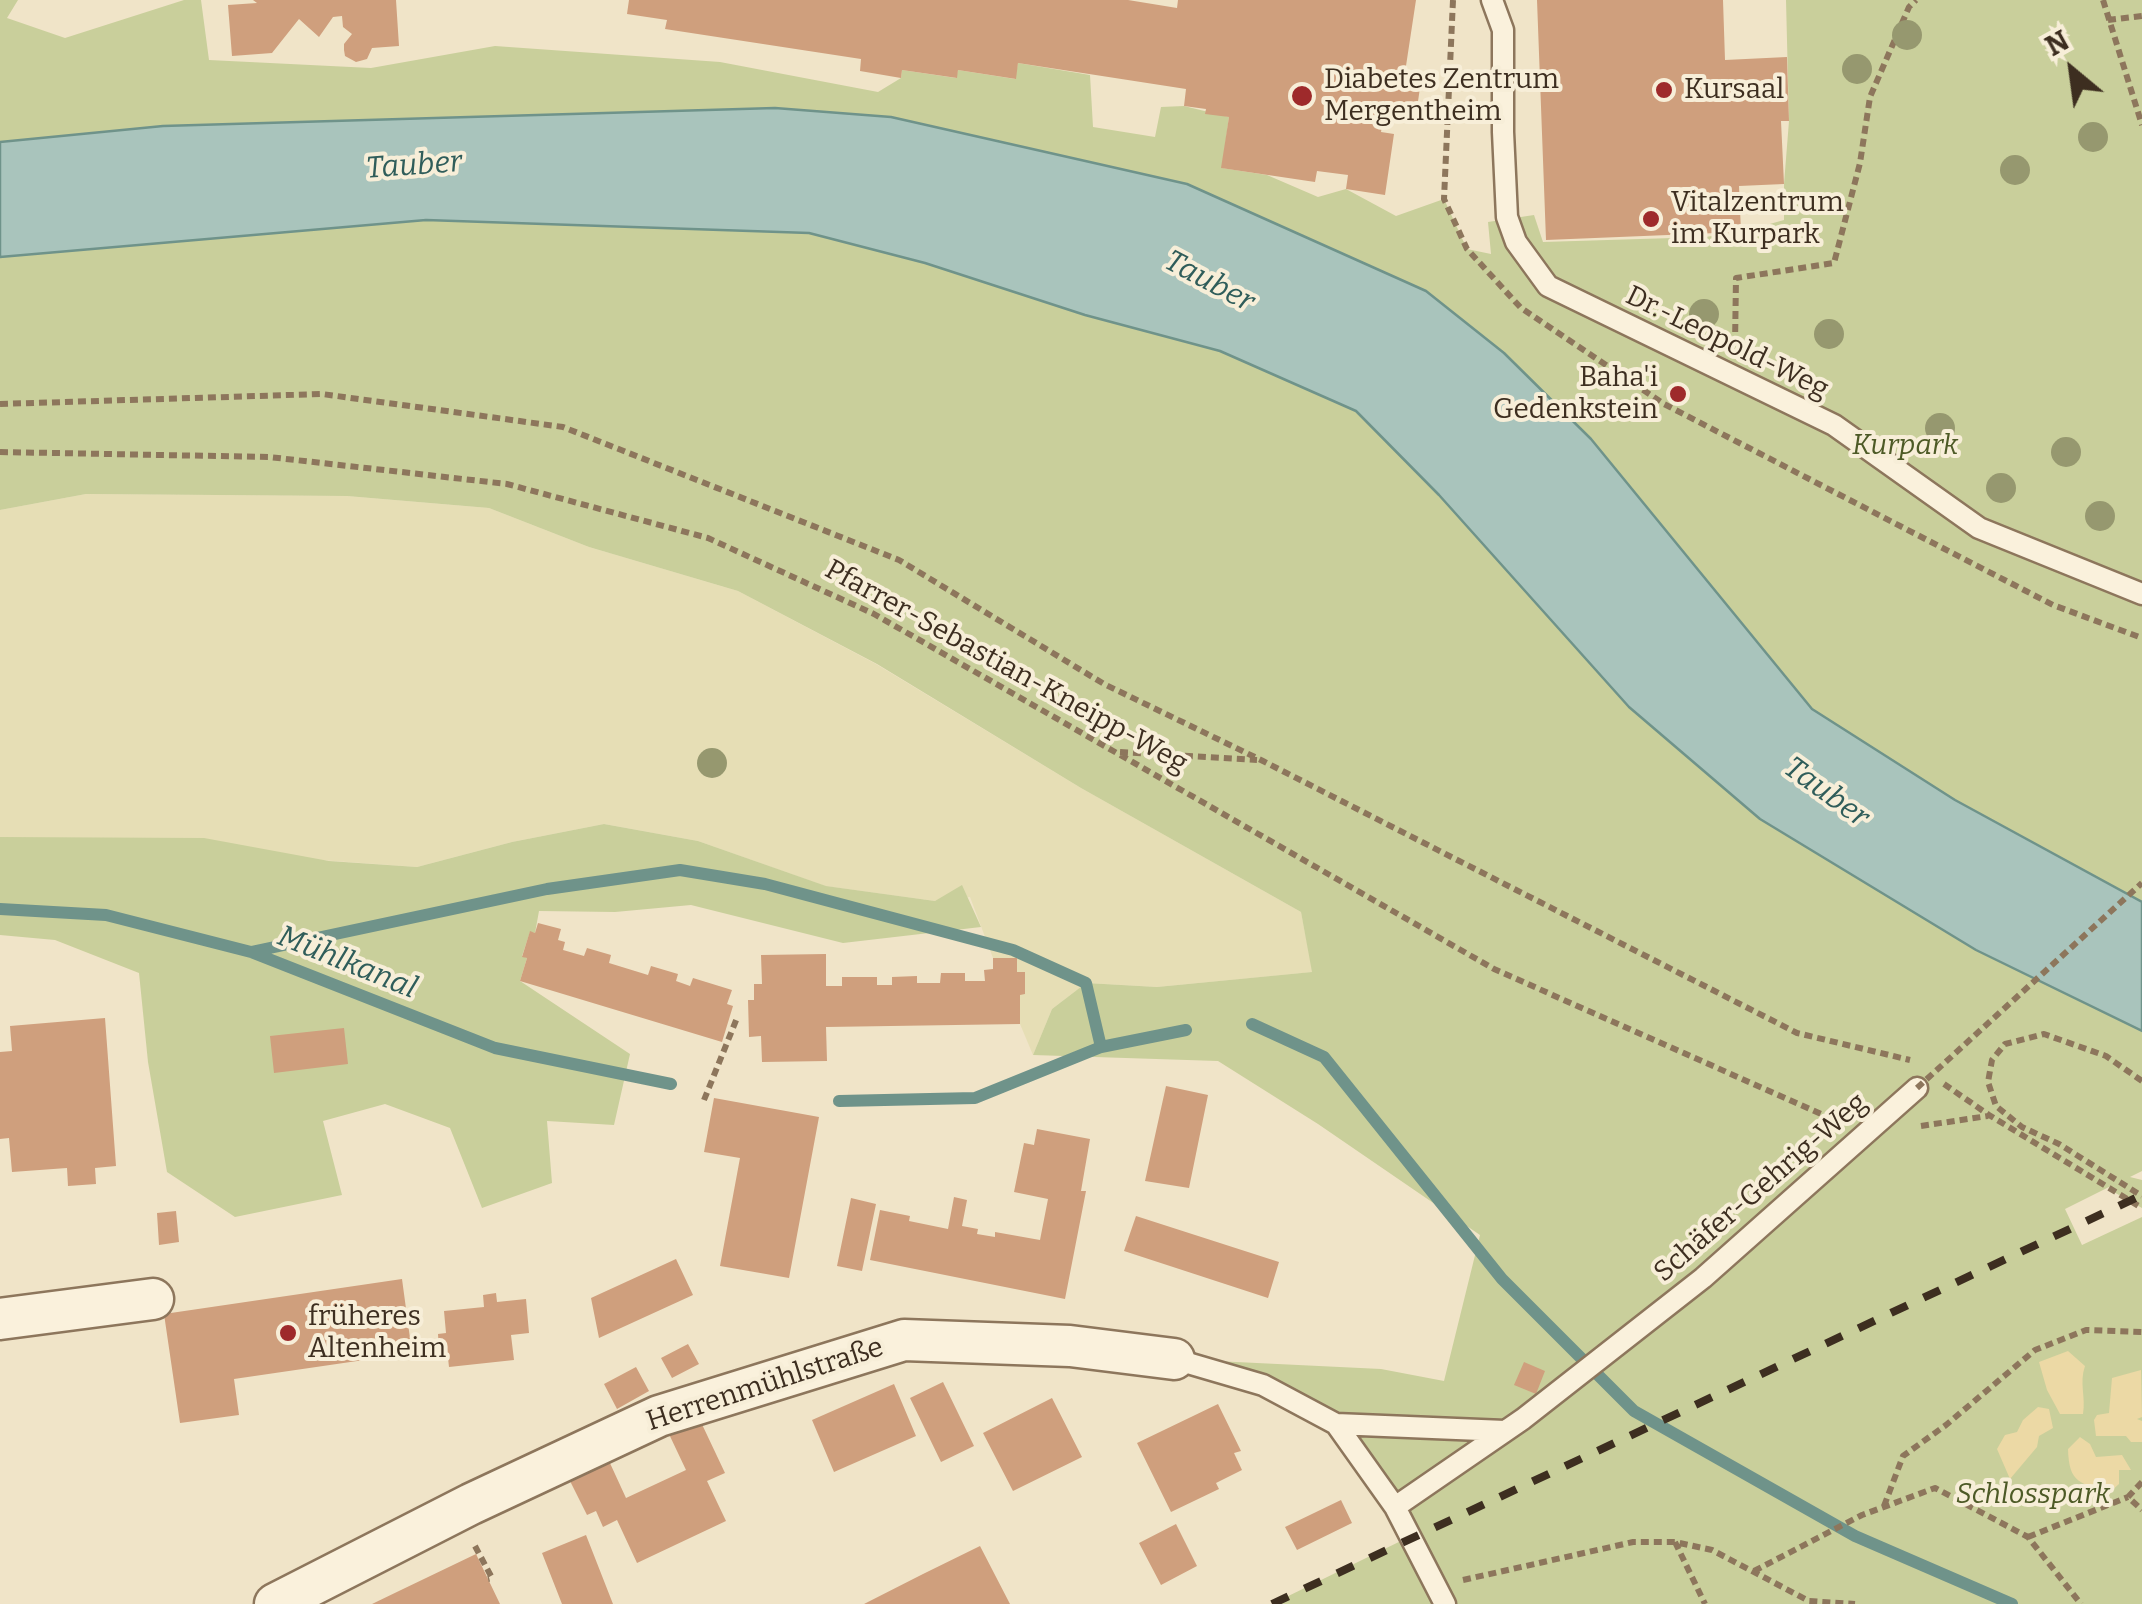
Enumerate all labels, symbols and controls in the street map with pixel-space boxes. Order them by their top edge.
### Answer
north arrow [2022,20,2122,120]
text: N [2040,24,2075,63]
place label: Diabetes Zentrum Mergentheim [1324,63,1559,129]
place label: Kursaal [1684,73,1784,107]
marker: Kursaal [1653,79,1675,101]
marker: Diabetes Zentrum Mergentheim [1289,83,1315,109]
water label: Tauber [365,145,463,187]
place label: Vitalzentrum im Kurpark [1671,186,1844,252]
marker: Vitalzentrum im Kurpark [1640,208,1662,230]
water label: Tauber [1158,244,1260,320]
street label: Dr.-Leopold-Weg [1620,279,1834,407]
place label: Baha'i Gedenkstein [1493,361,1658,427]
marker: Baha'i Gedenkstein [1667,383,1689,405]
park label: Kurpark [1852,429,1958,463]
street label: Pfarrer-Sebastian-Kneipp-Weg [819,553,1193,781]
water label: Tauber [1777,750,1875,836]
water label: Mühlkanal [272,919,422,1007]
street label: Schäfer-Gehrig-Weg [1648,1086,1874,1290]
place label: früheres Altenheim [308,1300,446,1366]
marker: früheres Altenheim [277,1322,299,1344]
street label: Herrenmühlstraße [642,1331,888,1439]
park label: Schlosspark [1956,1478,2110,1512]

